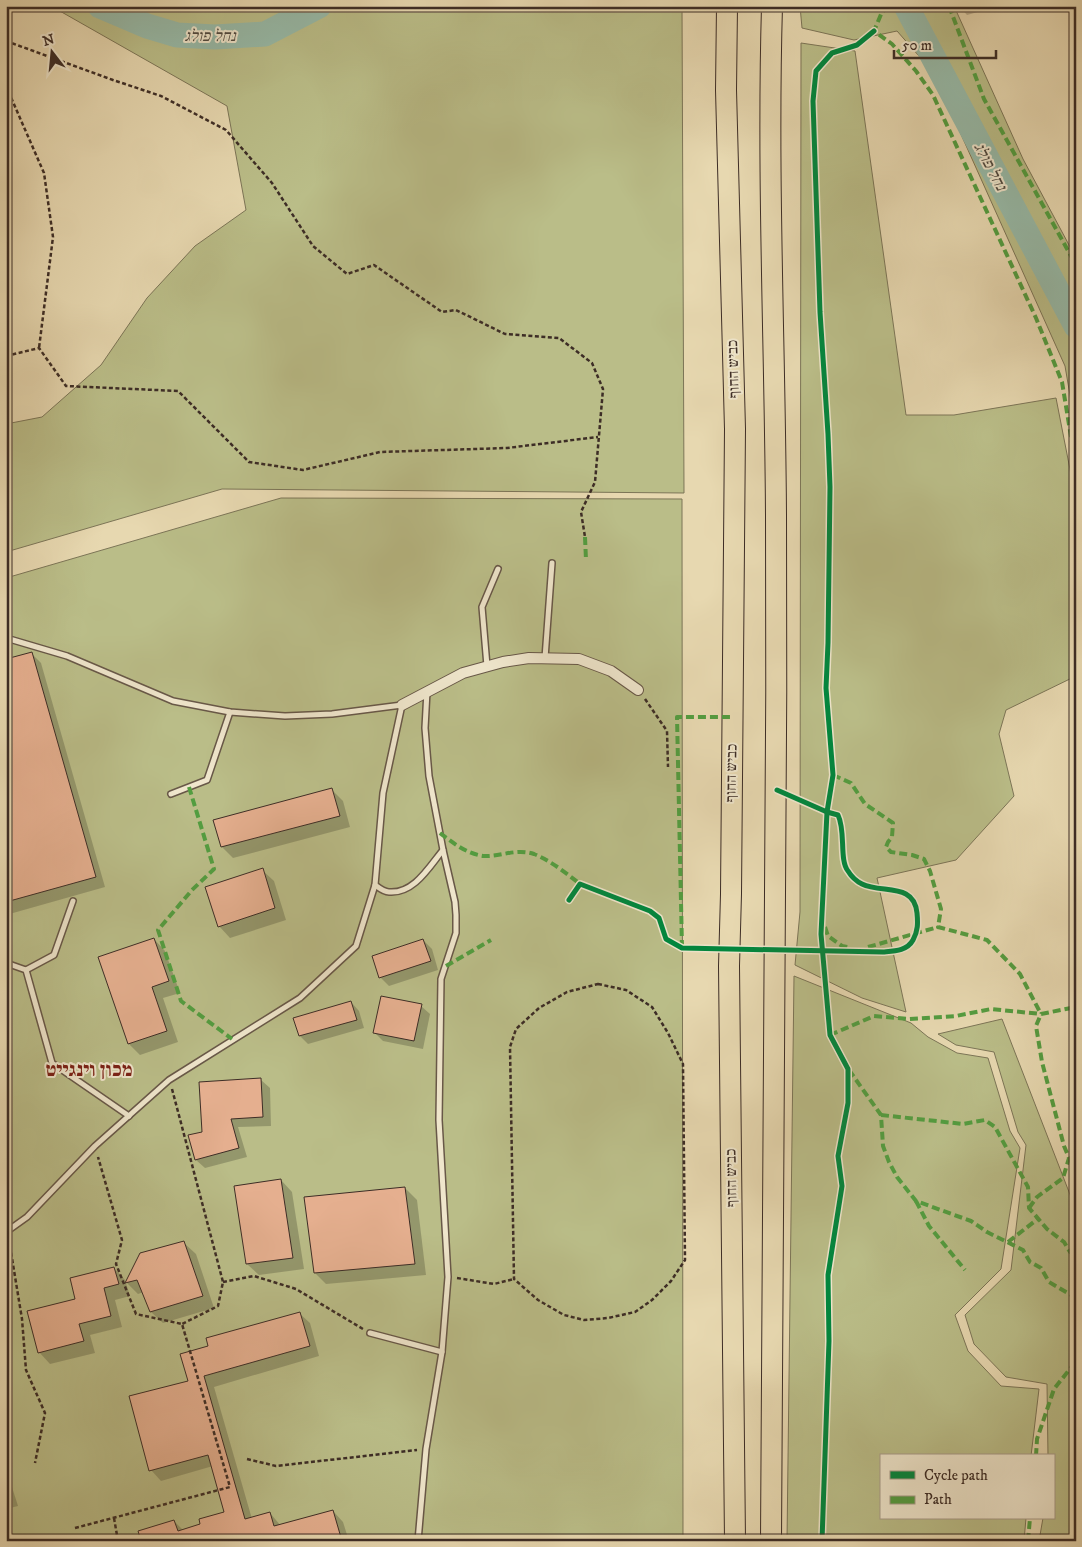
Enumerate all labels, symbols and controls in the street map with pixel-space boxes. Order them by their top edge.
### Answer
water label: נחל פולג [184,26,237,46]
north arrow [28,28,78,78]
scale bar [894,28,997,60]
text: N [41,30,57,51]
text: 50 m [902,36,932,55]
water label: נחל פולג [969,139,1012,195]
street label: כביש החוף [723,339,744,398]
street label: כביש החוף [721,744,742,802]
district label: מכון וינגייט [45,1058,133,1083]
street label: כביש החוף [721,1149,742,1207]
legend [880,1454,1054,1520]
text: Cycle path [924,1466,988,1485]
text: Path [924,1490,952,1509]

